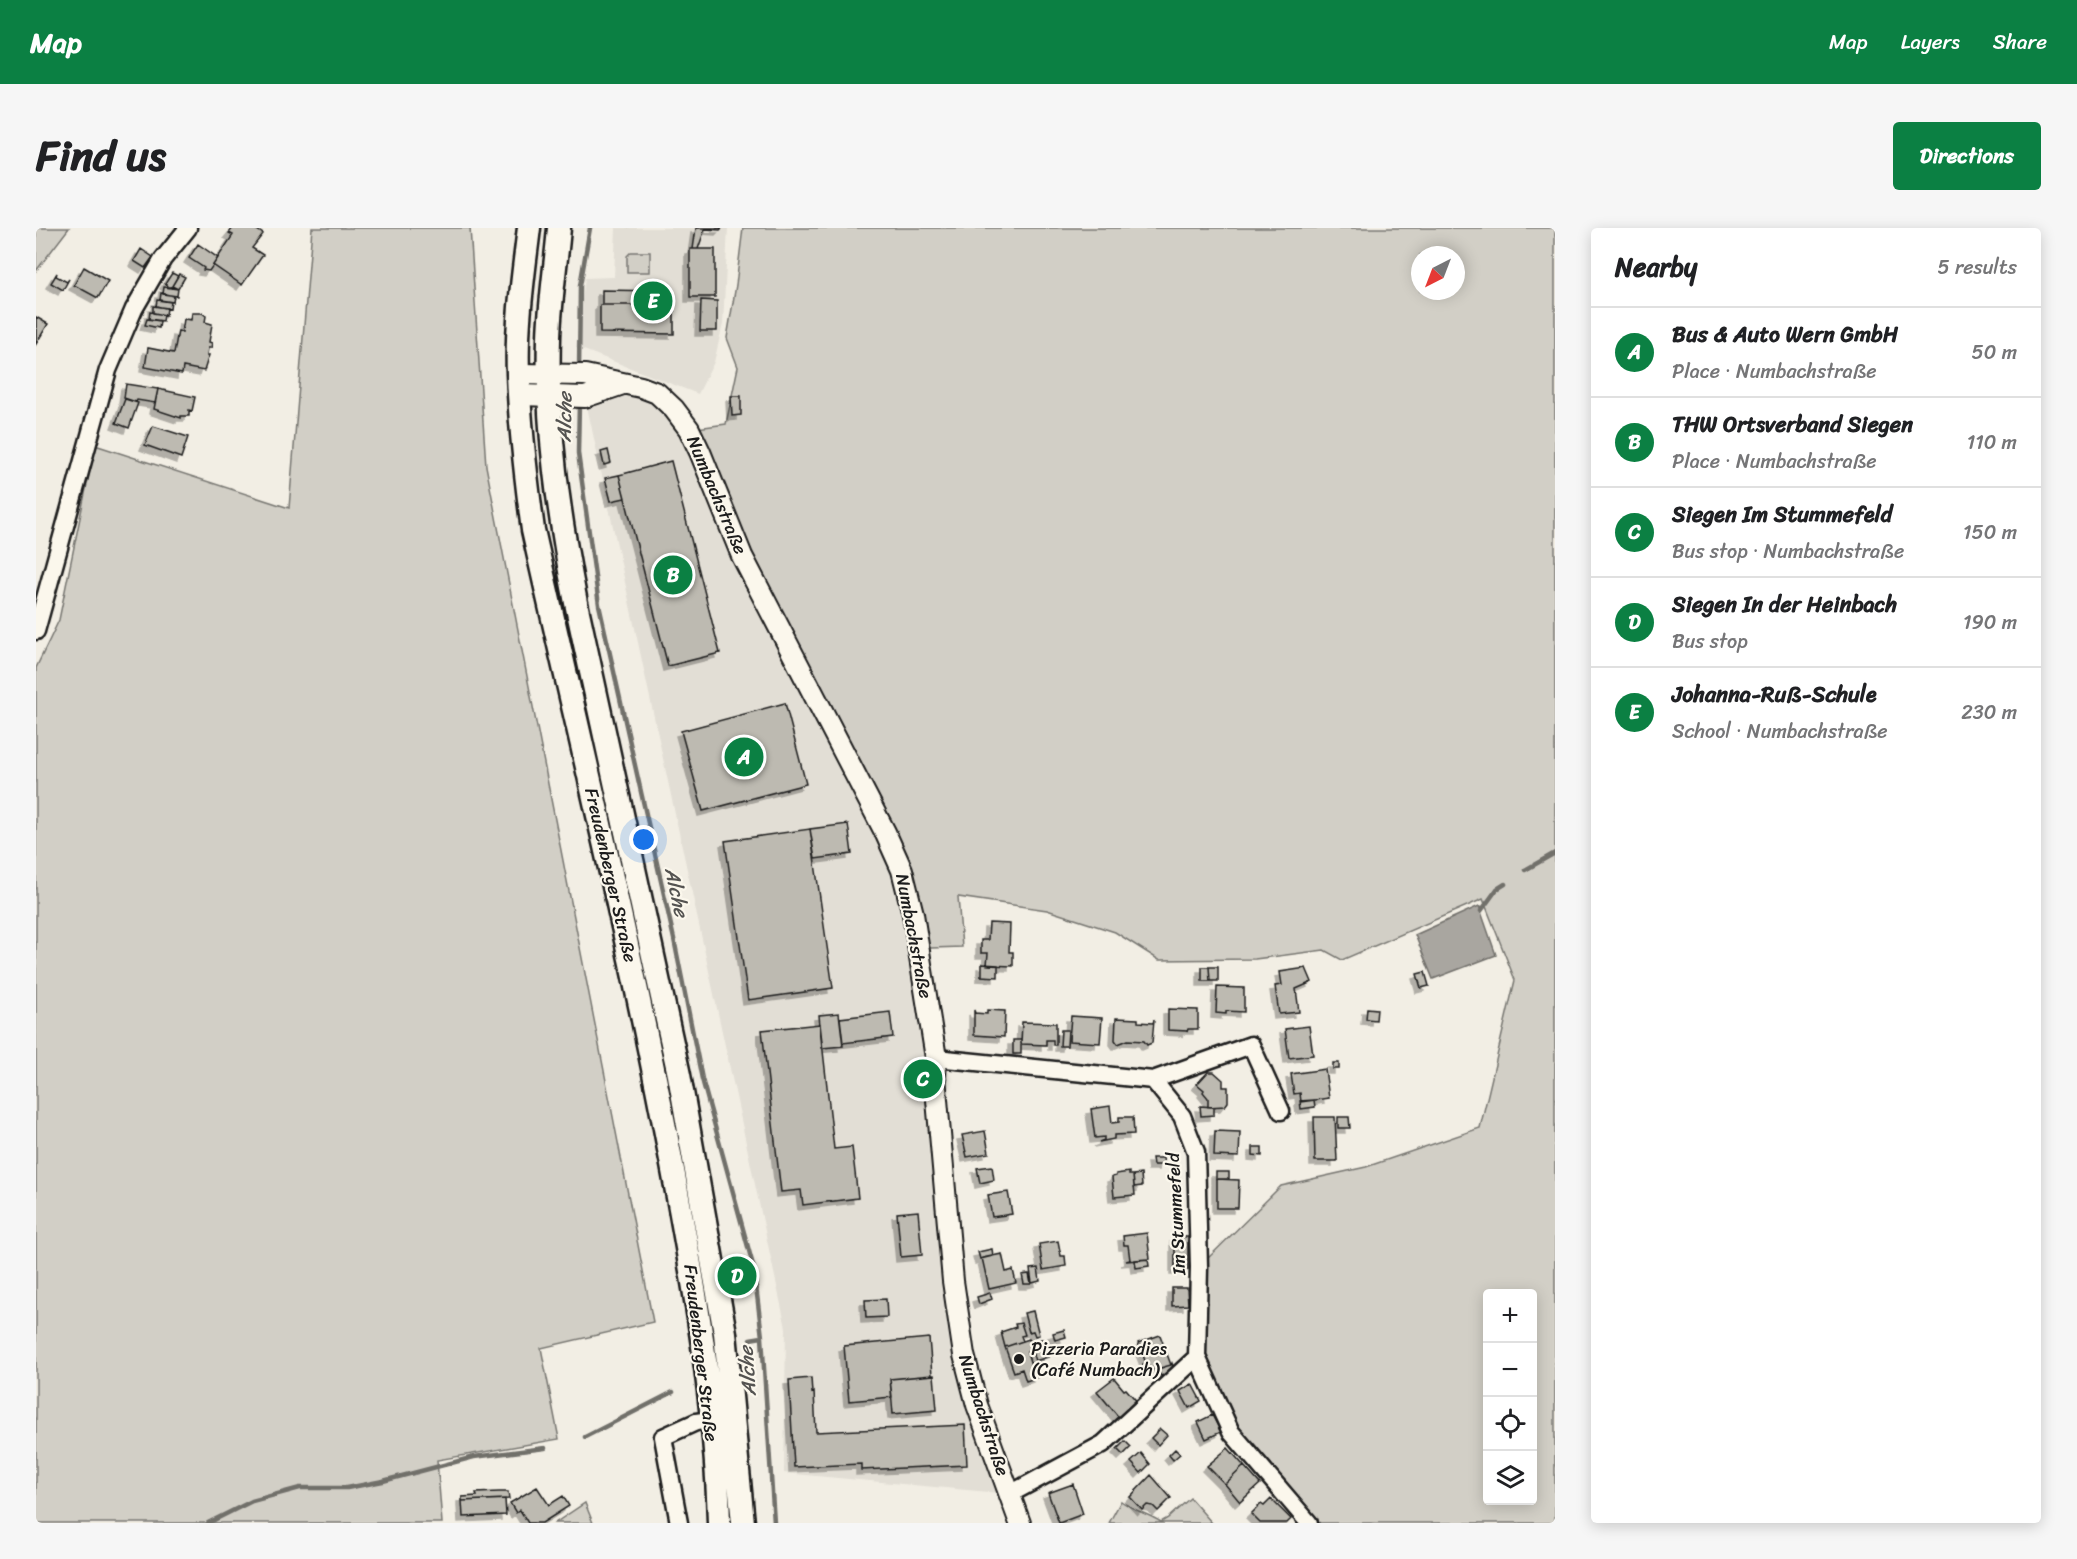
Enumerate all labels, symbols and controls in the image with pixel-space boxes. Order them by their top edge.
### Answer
text: Map [30,18,82,67]
text: Map [1829,23,1868,61]
text: Layers [1901,23,1960,61]
text: Share [1993,23,2047,61]
text: Find us [36,119,166,193]
button: Directions [1893,122,2041,190]
text: Nearby [1615,244,1697,290]
north arrow [1411,246,1465,300]
text: 5 results [1938,250,2017,285]
pin: E [634,278,672,324]
text: Bus & Auto Wern GmbH [1672,315,1898,354]
text: A [1628,335,1641,370]
text: 50 m [1972,335,2017,370]
text: Place · Numbachstraße [1672,354,1877,389]
water label: Alche [547,390,582,443]
text: THW Ortsverband Siegen [1672,405,1913,444]
text: B [1628,425,1641,460]
text: 110 m [1967,425,2017,460]
street label: Numbachstraße [678,430,756,560]
text: Place · Numbachstraße [1672,444,1877,479]
text: Siegen Im Stummefeld [1672,495,1892,534]
text: C [1628,515,1641,550]
text: 150 m [1963,515,2017,550]
text: Bus stop · Numbachstraße [1672,534,1904,569]
pin: B [654,552,692,598]
text: Siegen In der Heinbach [1672,585,1897,624]
text: D [1629,605,1640,640]
text: 190 m [1963,605,2017,640]
text: Bus stop [1672,624,1748,659]
text: Johanna-Ruß-Schule [1672,675,1877,714]
text: E [1629,695,1640,730]
text: 230 m [1961,695,2017,730]
text: School · Numbachstraße [1672,714,1888,749]
pin: A [724,734,764,780]
street label: Freudenberger Straße [575,785,647,965]
your location [629,825,658,854]
water label: Alche [654,863,699,922]
street label: Numbachstraße [886,871,942,1001]
pin: C [904,1056,942,1102]
street label: Im Stummefeld [1157,1151,1195,1277]
pin: D [718,1254,756,1298]
street label: Freudenberger Straße [674,1263,728,1443]
map controls [1483,1289,1537,1505]
button: + [1483,1289,1537,1343]
place label: Pizzeria Paradies (Café Numbach) [1031,1333,1167,1386]
water label: Alche [728,1343,767,1398]
button: − [1483,1343,1537,1397]
street label: Numbachstraße [949,1350,1019,1480]
marker: Pizzeria Paradies (Café Numbach) [1012,1352,1026,1366]
button: locate [1483,1397,1537,1451]
button: layers [1483,1451,1537,1505]

